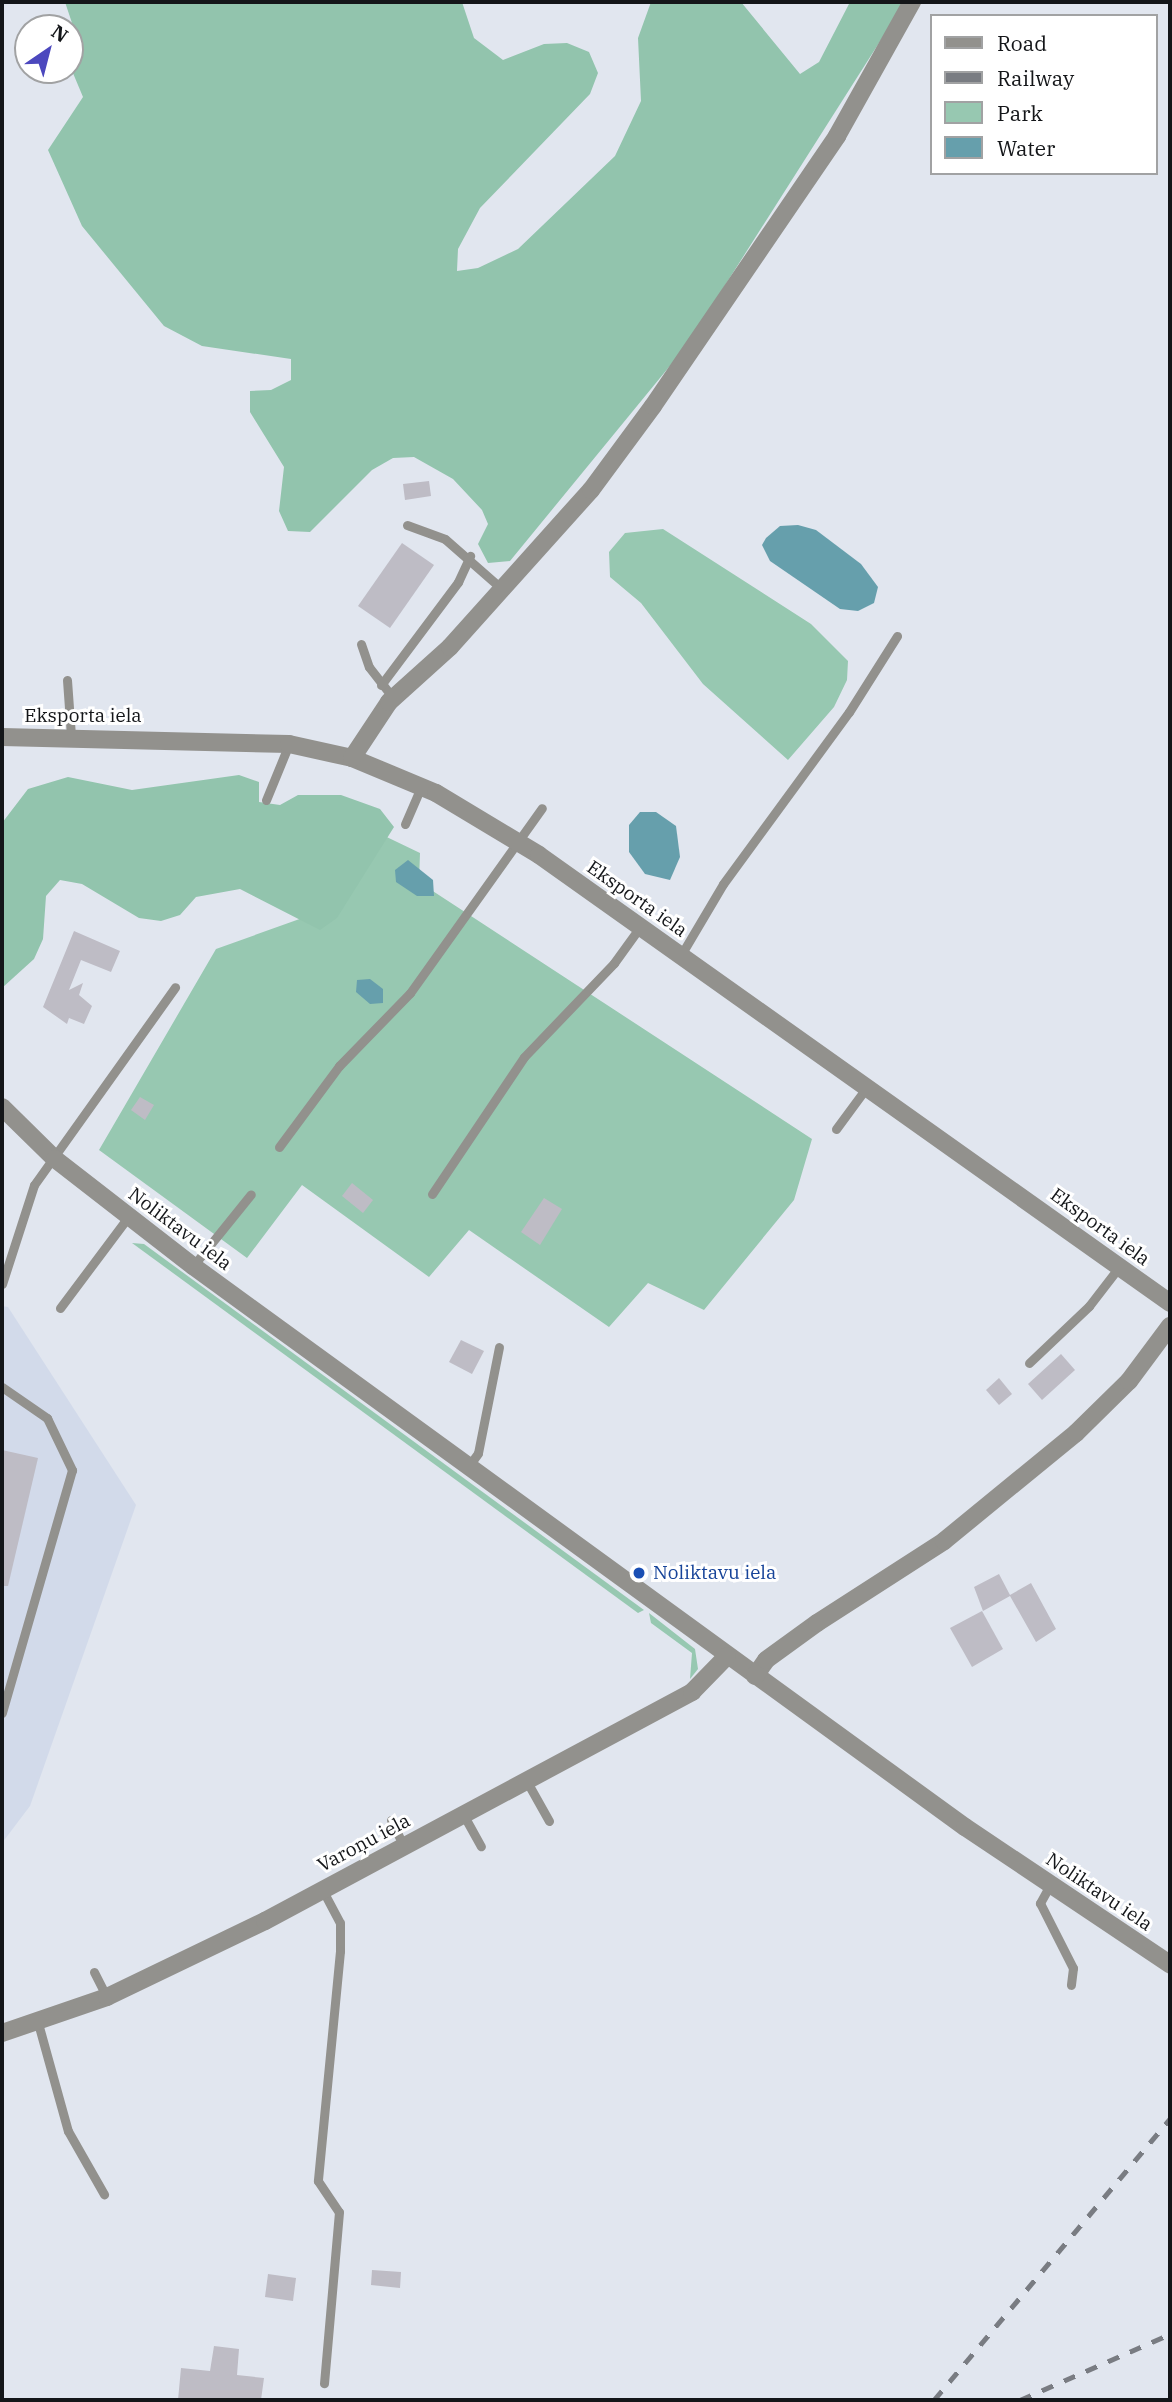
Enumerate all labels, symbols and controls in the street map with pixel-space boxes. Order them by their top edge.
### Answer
north arrow [14,14,84,84]
legend [930,14,1158,175]
text: N [47,19,73,48]
text: Road [997,29,1047,57]
text: Railway [997,64,1074,92]
text: Park [997,99,1043,127]
text: Water [997,134,1055,162]
street label: Eksporta iela [24,705,142,727]
street label: Eksporta iela [582,856,692,942]
street label: Noliktavu iela [124,1183,236,1275]
street label: Eksporta iela [1046,1183,1154,1271]
place label: Noliktavu iela [653,1562,776,1584]
marker: Noliktavu iela [631,1565,647,1581]
street label: Varoņu iela [314,1809,414,1877]
street label: Noliktavu iela [1041,1848,1157,1936]

